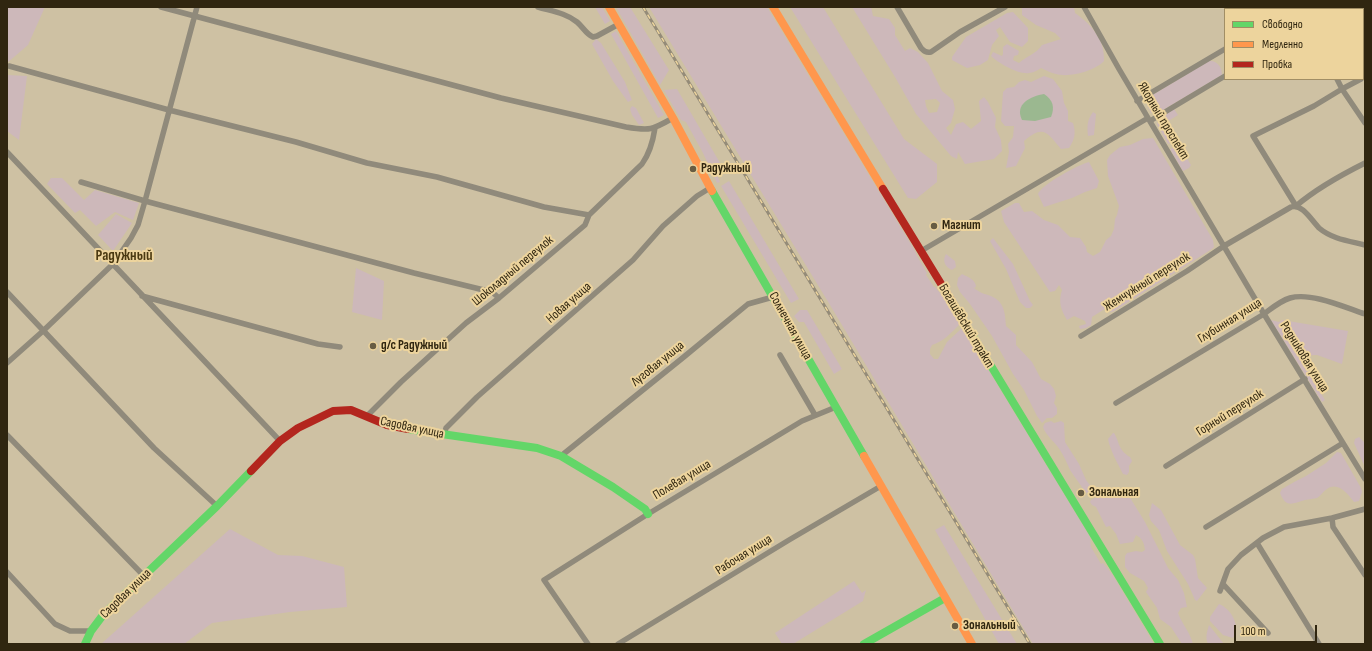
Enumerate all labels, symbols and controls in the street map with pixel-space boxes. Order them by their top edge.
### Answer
legend [1224,8,1364,80]
text: Свободно [1262,17,1303,32]
text: Медленно [1262,37,1303,52]
text: Пробка [1262,57,1292,72]
street label: Якорный проспект [1134,80,1192,162]
place label: Радужный [701,161,750,177]
marker: Радужный [688,164,698,174]
place label: Магнит [942,218,981,234]
marker: Магнит [929,221,939,231]
street label: Шоколадный переулок [469,233,557,309]
district label: Радужный [96,247,152,265]
street label: Жемчужный переулок [1101,249,1193,315]
street label: Новая улица [543,279,595,327]
street label: Богашёвский тракт [935,281,997,371]
street label: Солнечная улица [765,289,815,363]
street label: Глубинная улица [1195,295,1265,347]
street label: Родниковая улица [1276,319,1332,395]
place label: д/с Радужный [381,338,447,354]
street label: Луговая улица [628,338,688,390]
marker: д/с Радужный [368,341,378,351]
street label: Горный переулок [1194,386,1266,440]
street label: Садовая улица [379,414,445,442]
street label: Полевая улица [650,457,714,503]
place label: Зональная [1089,485,1139,501]
marker: Зональная [1076,488,1086,498]
street label: Рабочая улица [713,531,775,579]
street label: Садовая улица [97,566,155,622]
scale bar [1236,617,1319,643]
place label: Зональный [963,618,1016,634]
marker: Зональный [950,621,960,631]
text: 100 m [1241,624,1266,639]

